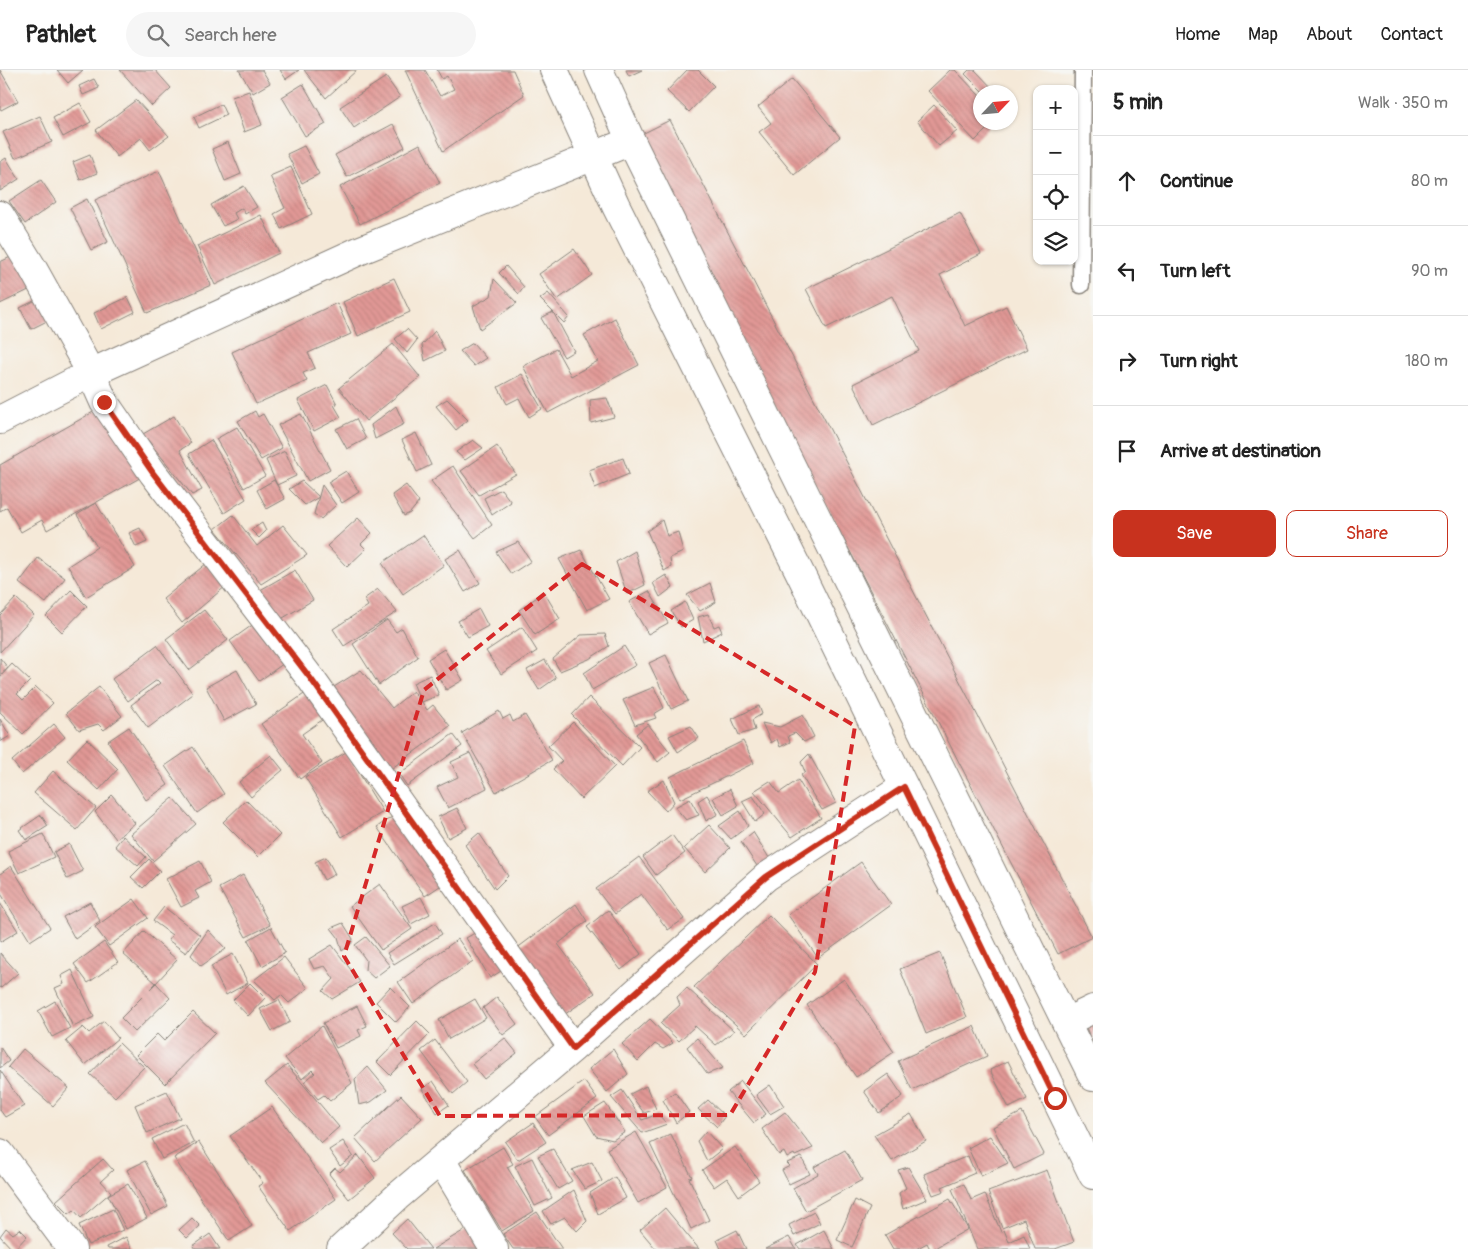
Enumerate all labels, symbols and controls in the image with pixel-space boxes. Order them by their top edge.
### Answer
search box [126,12,476,57]
text: Pathlet [25,20,96,49]
icon: search [144,21,172,49]
text: Search here [184,23,277,47]
text: Home [1175,23,1220,46]
text: Map [1248,23,1278,46]
text: About [1306,23,1352,46]
text: Contact [1380,23,1443,46]
north arrow [973,85,1018,130]
map controls [1033,85,1078,265]
button: + [1033,85,1078,130]
text: 5 min [1113,89,1163,116]
text: Walk · 350 m [1358,93,1448,113]
button: − [1033,130,1078,175]
icon: ahead [1113,167,1141,195]
text: Continue [1160,169,1233,193]
text: 80 m [1411,171,1448,191]
button: locate [1033,175,1078,220]
button: layers [1033,220,1078,265]
icon: left [1113,257,1141,285]
text: Turn left [1160,259,1230,283]
text: 90 m [1411,261,1448,281]
icon: right [1113,347,1141,375]
text: Turn right [1160,349,1238,373]
text: 180 m [1405,351,1448,371]
route end [93,391,116,414]
icon: arrive [1113,437,1141,465]
text: Arrive at destination [1160,439,1321,463]
button: Save [1113,510,1276,557]
button: Share [1286,510,1448,557]
route start [1044,1087,1067,1110]

